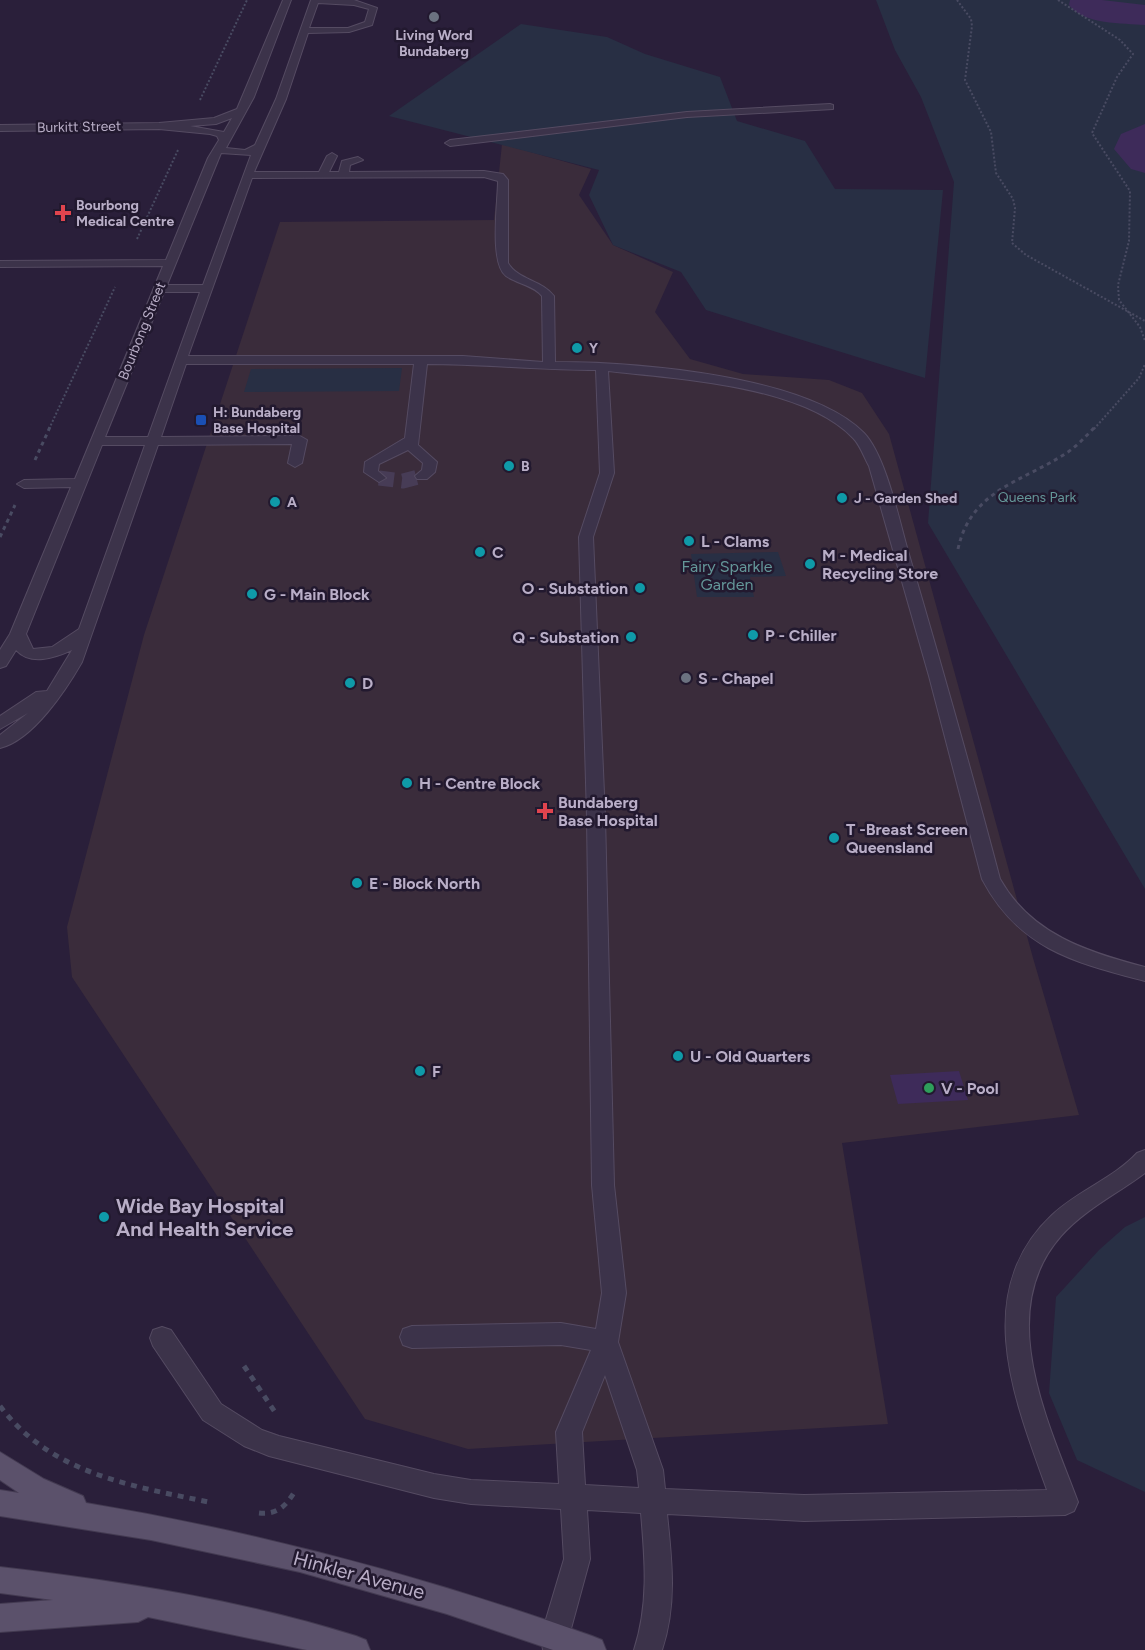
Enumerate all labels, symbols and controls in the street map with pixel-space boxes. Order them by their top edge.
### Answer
marker: Living Word Bundaberg [427,10,441,24]
place label: Living Word Bundaberg [395,27,473,60]
street label: Burkitt Street [37,118,121,136]
place label: Bourbong Medical Centre [76,197,174,230]
marker: Bourbong Medical Centre [54,204,72,222]
street label: Bourbong Street [115,279,169,383]
place label: Y [589,340,598,357]
marker: Y [570,341,584,355]
place label: H: Bundaberg Base Hospital [213,404,301,437]
marker: H: Bundaberg Base Hospital [194,413,208,427]
place label: B [521,458,530,475]
marker: B [502,459,516,473]
park label: Queens Park [998,489,1076,506]
place label: J - Garden Shed [854,490,957,507]
marker: J - Garden Shed [835,491,849,505]
place label: A [287,494,297,511]
marker: A [268,495,282,509]
place label: L - Clams [701,532,770,551]
marker: L - Clams [682,534,696,548]
place label: C [492,543,504,562]
marker: C [473,545,487,559]
place label: M - Medical Recycling Store [822,546,938,583]
park label: Fairy Sparkle Garden [681,557,773,594]
marker: M - Medical Recycling Store [803,557,817,571]
place label: O - Substation [522,579,628,598]
marker: O - Substation [633,581,647,595]
place label: G - Main Block [264,585,370,604]
marker: G - Main Block [245,587,259,601]
place label: P - Chiller [765,626,837,645]
place label: Q - Substation [513,628,619,647]
marker: P - Chiller [746,628,760,642]
marker: Q - Substation [624,630,638,644]
place label: S - Chapel [698,669,774,688]
marker: S - Chapel [679,671,693,685]
place label: D [362,674,373,693]
marker: D [343,676,357,690]
place label: H - Centre Block [419,774,541,793]
marker: H - Centre Block [400,776,414,790]
place label: Bundaberg Base Hospital [558,793,658,830]
marker: Bundaberg Base Hospital [536,802,554,820]
place label: T -Breast Screen Queensland [846,820,968,857]
marker: T -Breast Screen Queensland [827,831,841,845]
place label: E - Block North [369,874,480,893]
marker: E - Block North [350,876,364,890]
place label: U - Old Quarters [690,1047,811,1066]
marker: U - Old Quarters [671,1049,685,1063]
place label: F [432,1062,441,1081]
marker: F [413,1064,427,1078]
place label: V - Pool [941,1079,999,1098]
marker: V - Pool [922,1081,936,1095]
place label: Wide Bay Hospital And Health Service [116,1194,293,1241]
marker: Wide Bay Hospital And Health Service [97,1210,111,1224]
street label: Hinkler Avenue [291,1546,427,1604]

